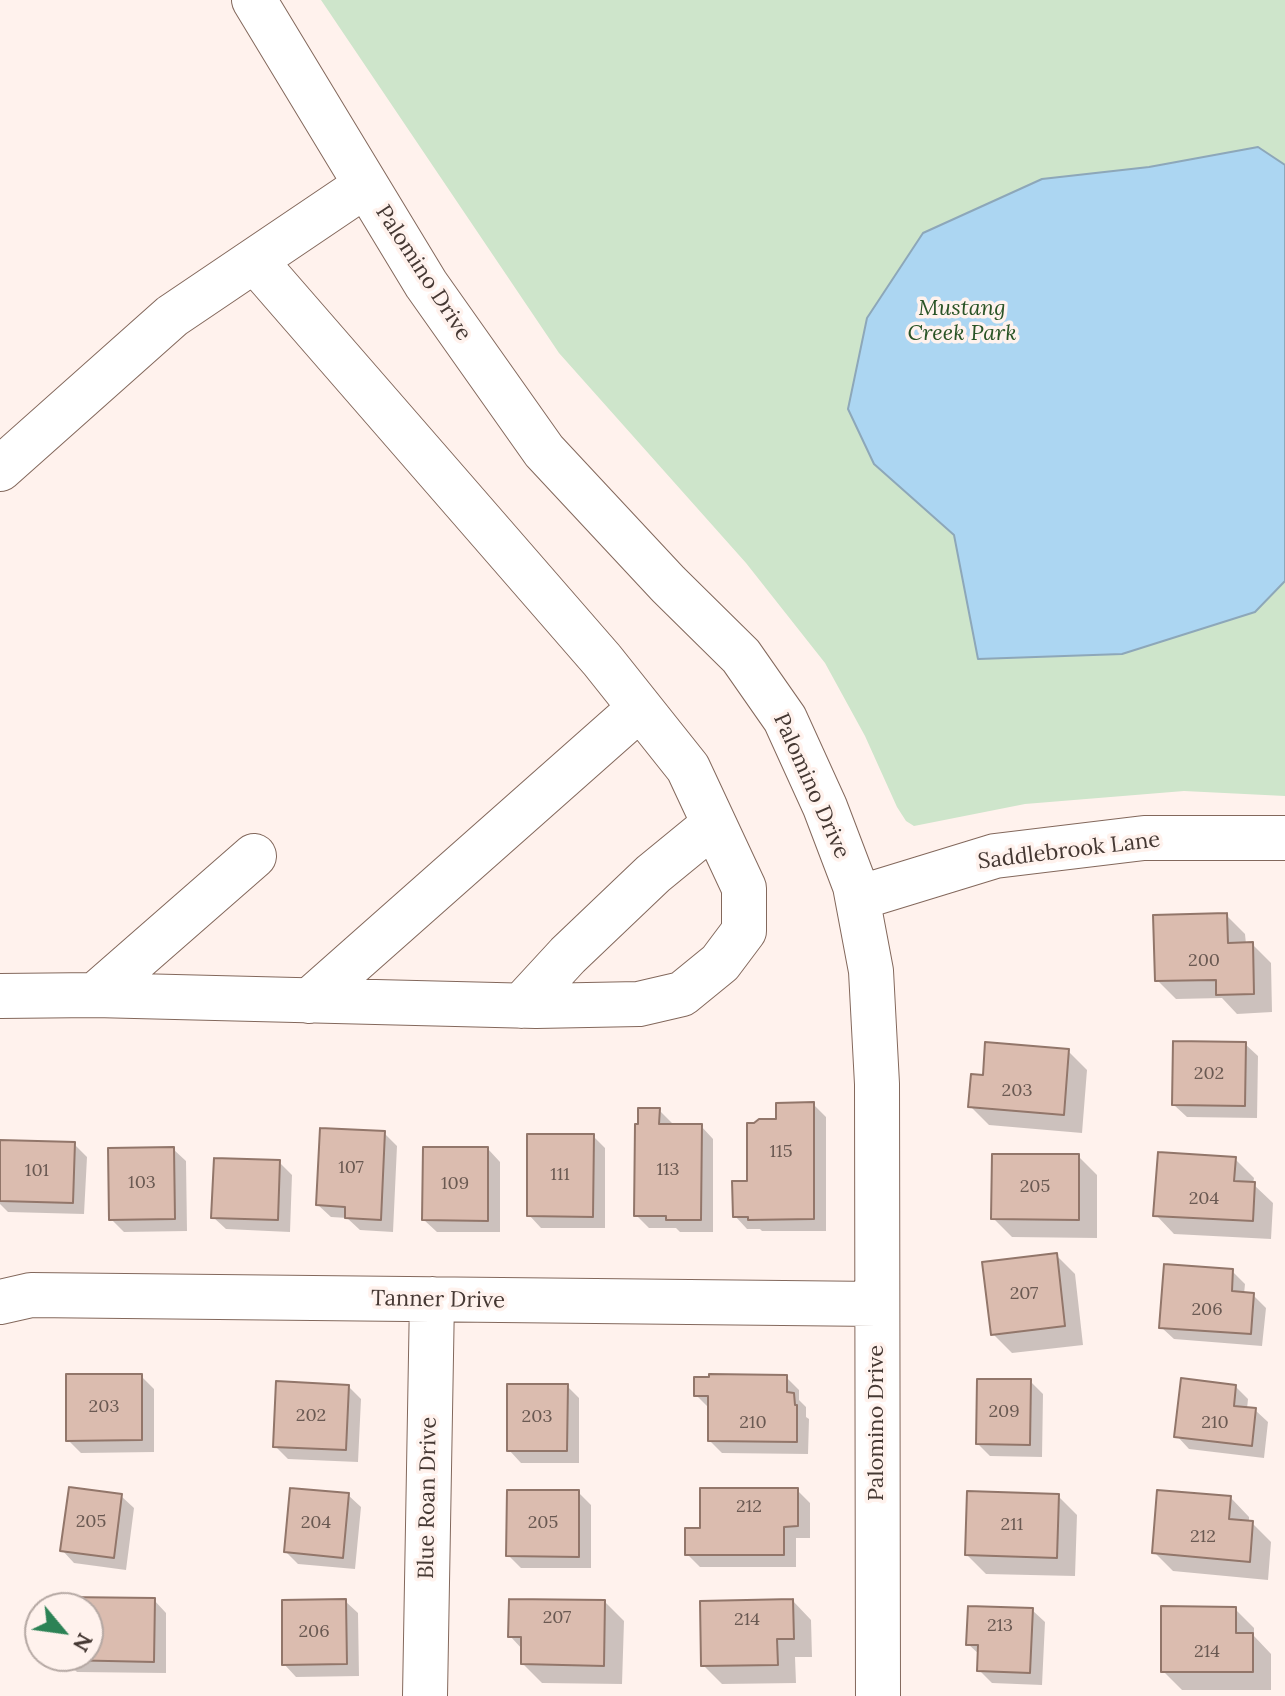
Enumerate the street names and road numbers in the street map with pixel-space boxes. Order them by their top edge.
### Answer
street label: Palomino Drive [369,200,477,346]
street label: Palomino Drive [767,709,855,863]
street label: Saddlebrook Lane [976,827,1162,875]
street label: Tanner Drive [371,1286,505,1314]
street label: Palomino Drive [864,1345,890,1501]
street label: Blue Roan Drive [413,1417,443,1579]

